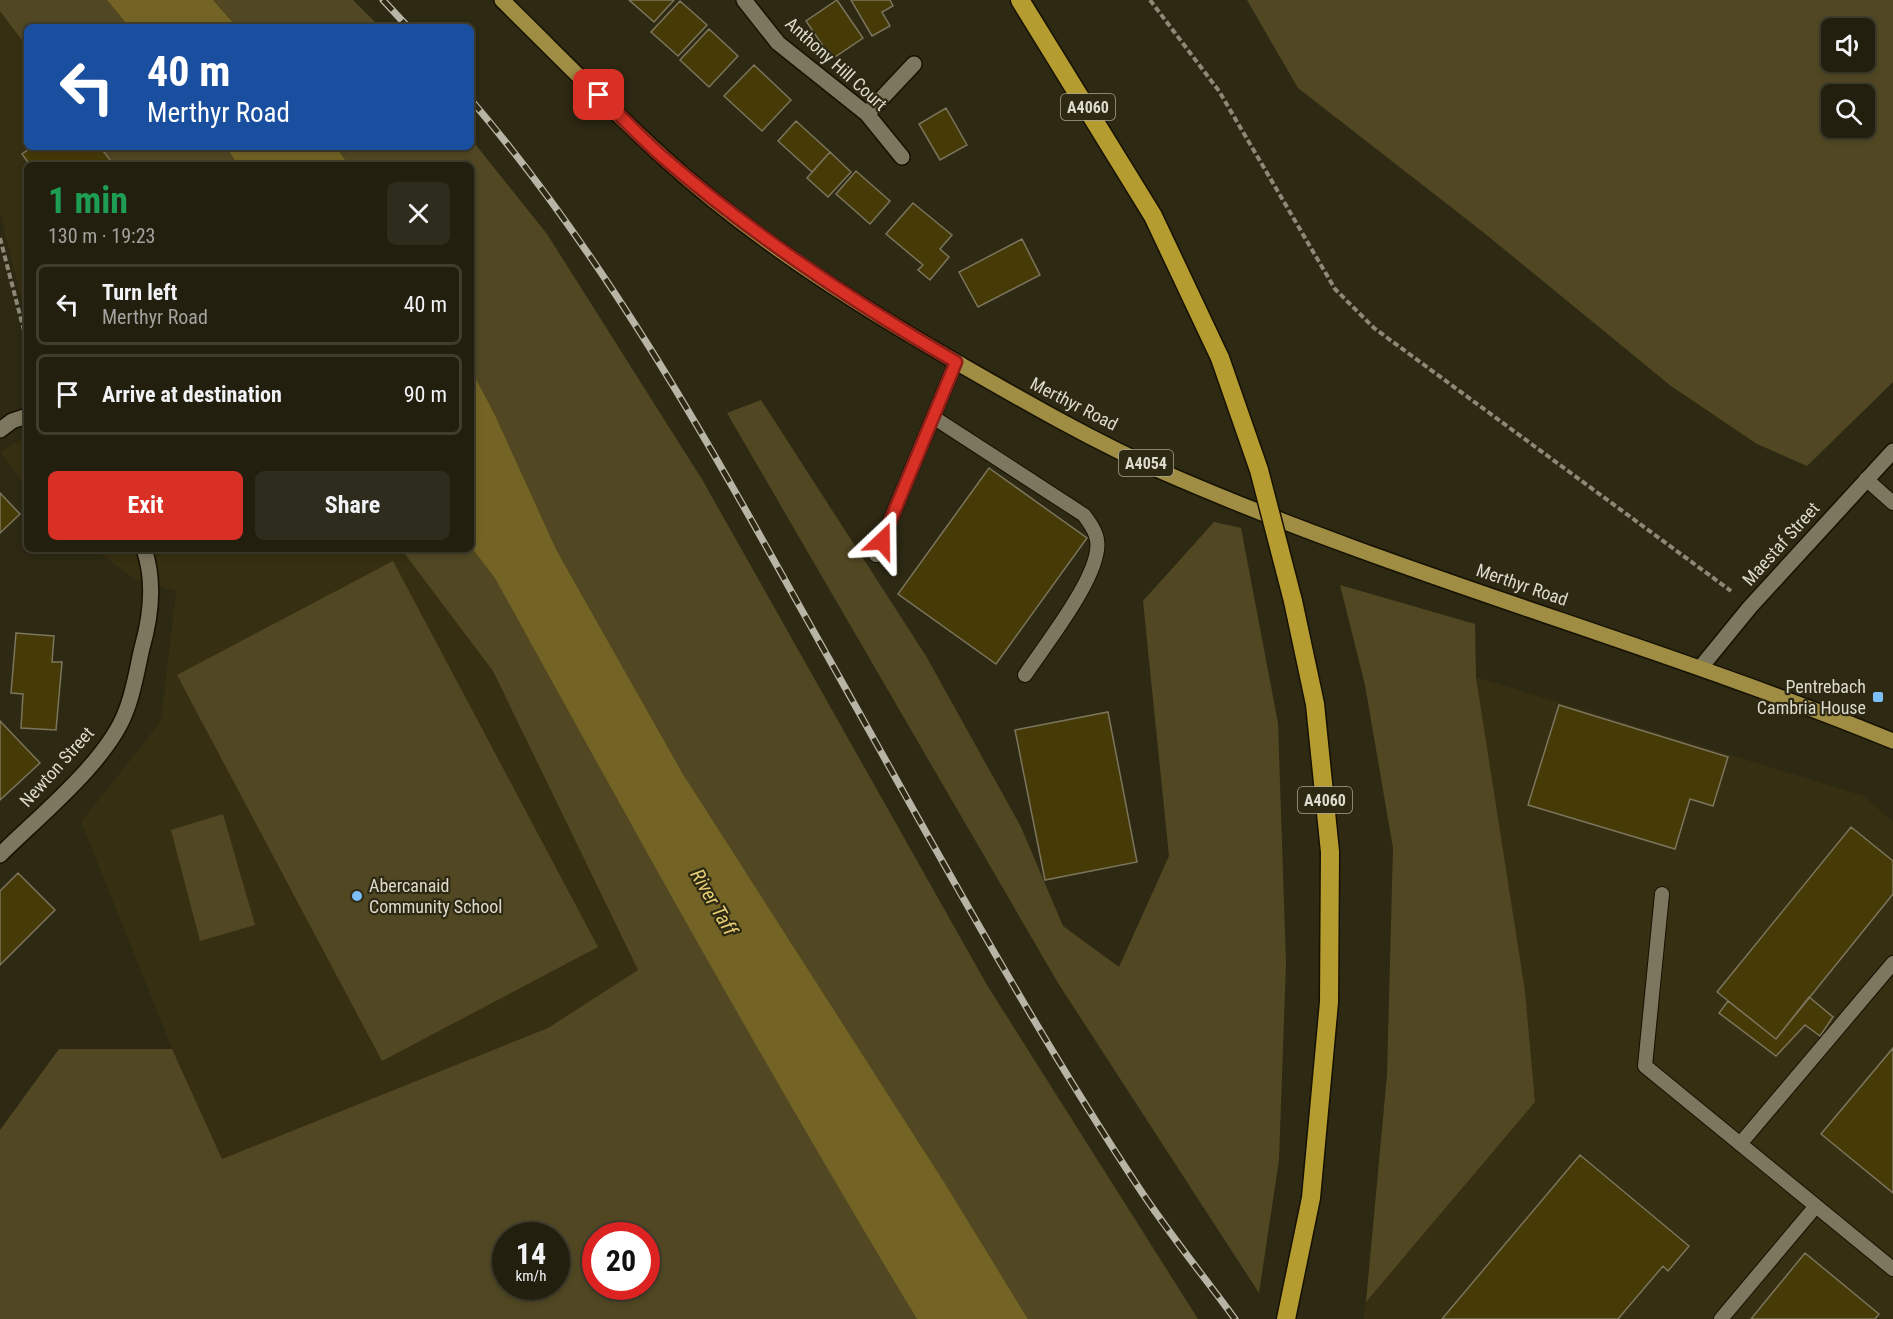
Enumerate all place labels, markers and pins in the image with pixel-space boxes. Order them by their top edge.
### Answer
pin [573,69,624,120]
place label: Pentrebach Cambria House [1757,676,1866,718]
marker: Pentrebach Cambria House [1871,690,1885,704]
place label: Abercanaid Community School [369,875,502,917]
marker: Abercanaid Community School [350,889,364,903]

